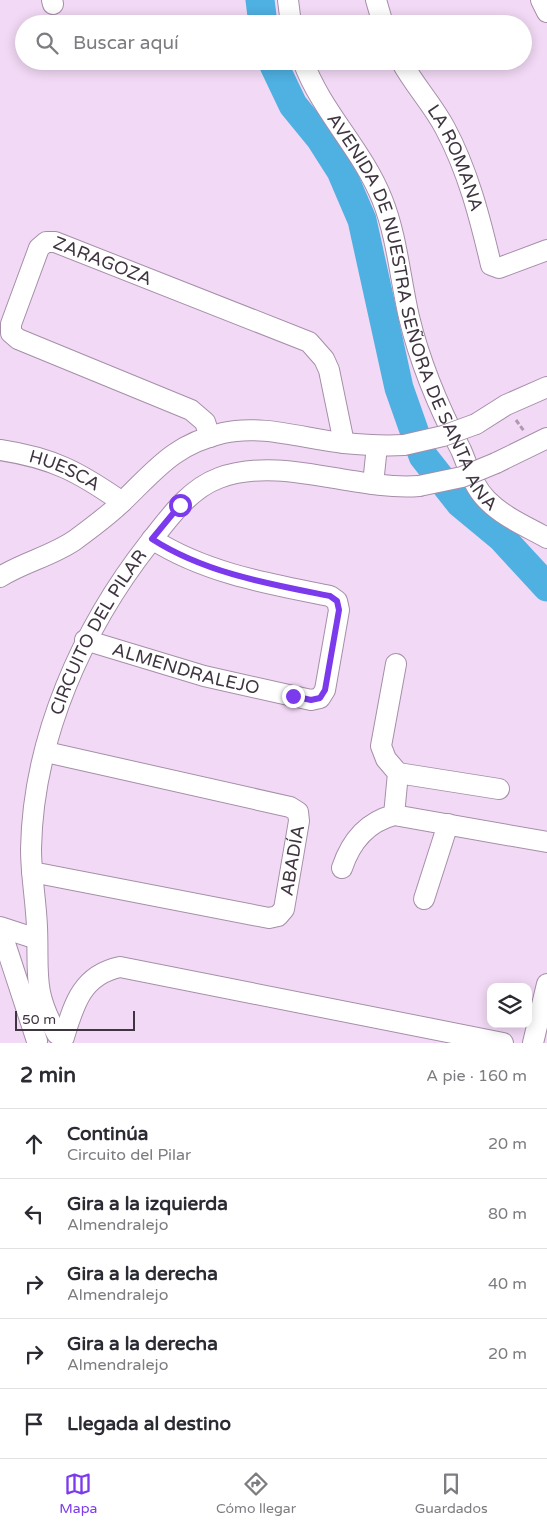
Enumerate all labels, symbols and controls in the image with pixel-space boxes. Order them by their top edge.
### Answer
search box [15,15,532,70]
icon: search [33,29,61,57]
text: Buscar aquí [73,32,179,54]
street label: LA ROMANA [423,100,488,214]
street label: AVENIDA DE NUESTRA SEÑORA DE SANTA ANA [322,109,502,515]
street label: ZARAGOZA [50,231,155,290]
street label: HUESCA [27,445,104,496]
route start [169,494,192,517]
street label: CIRCUITO DEL PILAR [45,545,151,718]
street label: ALMENDRALEJO [110,638,262,699]
route end [282,685,305,708]
street label: ABADÍA [275,823,309,898]
map controls [487,983,532,1028]
button: layers [487,983,532,1028]
scale bar [15,1008,135,1031]
text: 50 m [22,1011,56,1028]
text: 2 min [20,1063,76,1088]
text: A pie · 160 m [426,1066,527,1086]
text: Continúa [67,1123,149,1145]
icon: ahead [20,1130,48,1158]
text: 20 m [488,1134,527,1154]
text: Circuito del Pilar [67,1145,191,1165]
text: Gira a la izquierda [67,1193,228,1215]
icon: left [20,1200,48,1228]
text: 80 m [488,1204,527,1224]
text: Almendralejo [67,1215,168,1235]
text: Gira a la derecha [67,1263,218,1285]
icon: right [20,1270,48,1298]
text: 40 m [488,1274,527,1294]
text: Almendralejo [67,1285,168,1305]
text: Gira a la derecha [67,1333,218,1355]
icon: right [20,1340,48,1368]
text: 20 m [488,1344,527,1364]
text: Almendralejo [67,1355,168,1375]
icon: arrive [20,1410,48,1438]
text: Llegada al destino [67,1413,231,1435]
tab: Mapa [59,1470,97,1517]
tab: Cómo llegar [216,1470,296,1517]
tab: Guardados [415,1470,488,1517]

